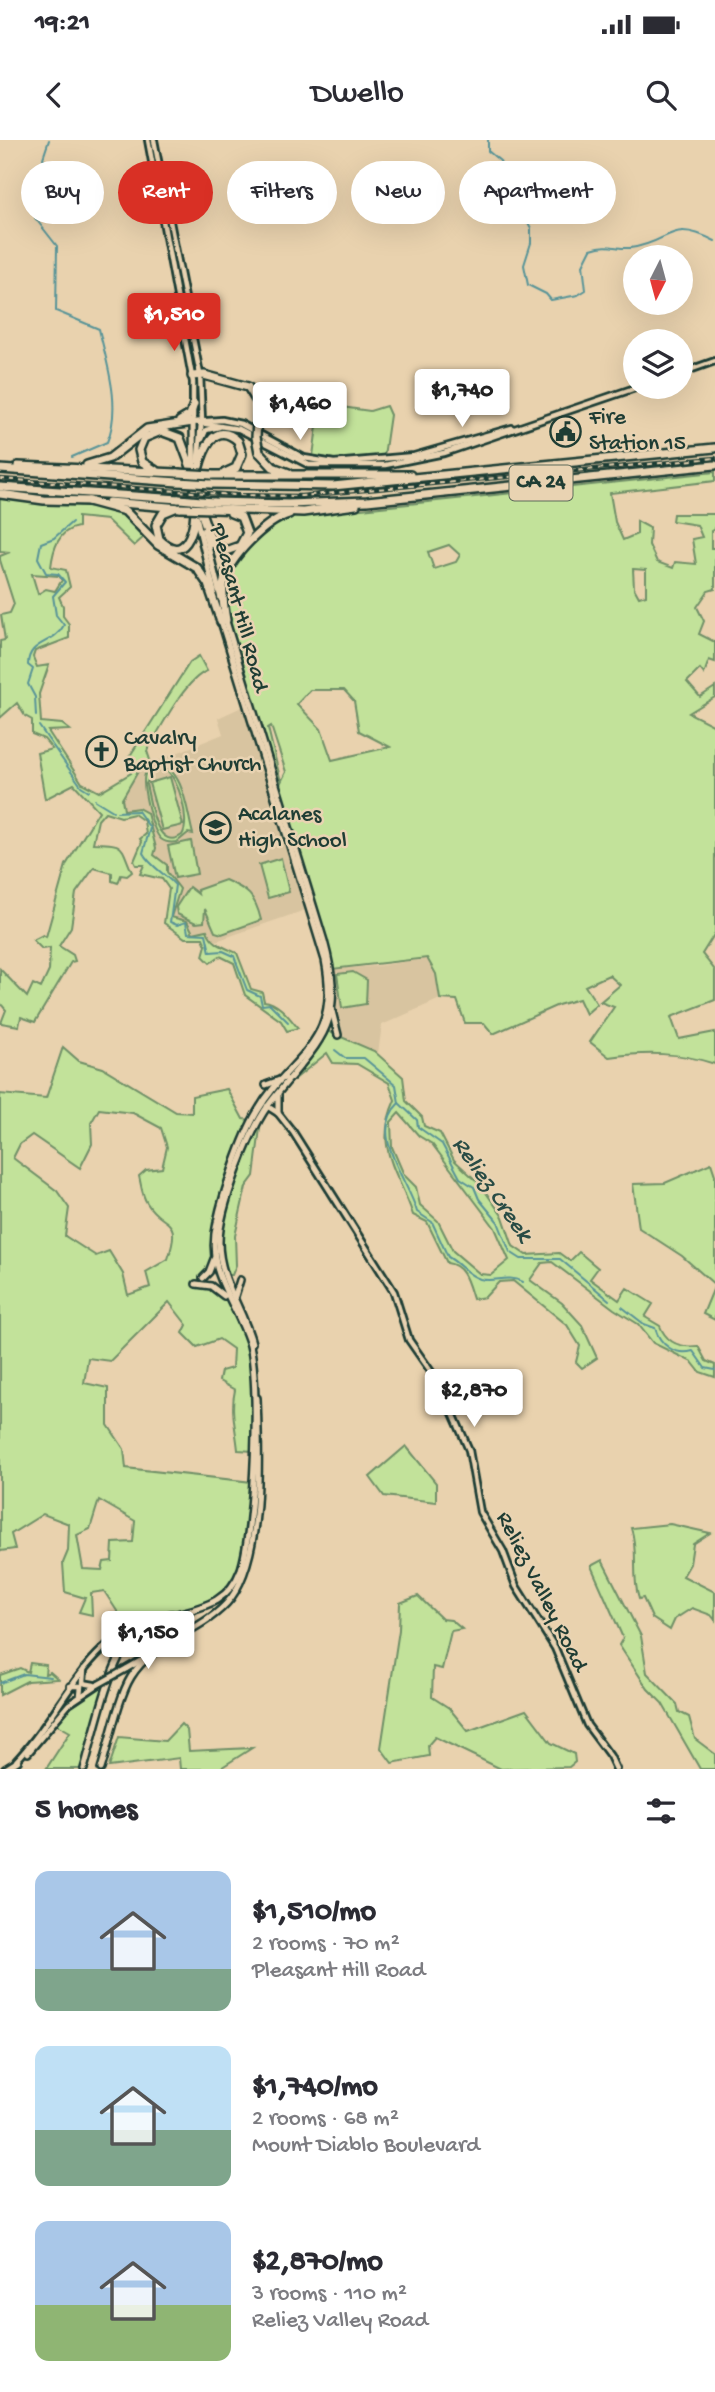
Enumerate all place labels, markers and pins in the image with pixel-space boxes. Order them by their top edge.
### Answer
pin: $1,510 [117,294,231,353]
pin: $1,740 [405,370,519,429]
pin: $1,460 [243,383,357,442]
place label: Fire Station 15 [588,405,686,458]
public building icon: Fire Station 15 [549,414,583,448]
place label: Cavalry Baptist Church [123,726,261,779]
church icon: Cavalry Baptist Church [84,735,118,769]
place label: Acalanes High School [238,802,347,855]
school or university icon: Acalanes High School [198,811,232,845]
pin: $2,870 [417,1370,531,1429]
pin: $1,150 [91,1612,205,1671]

